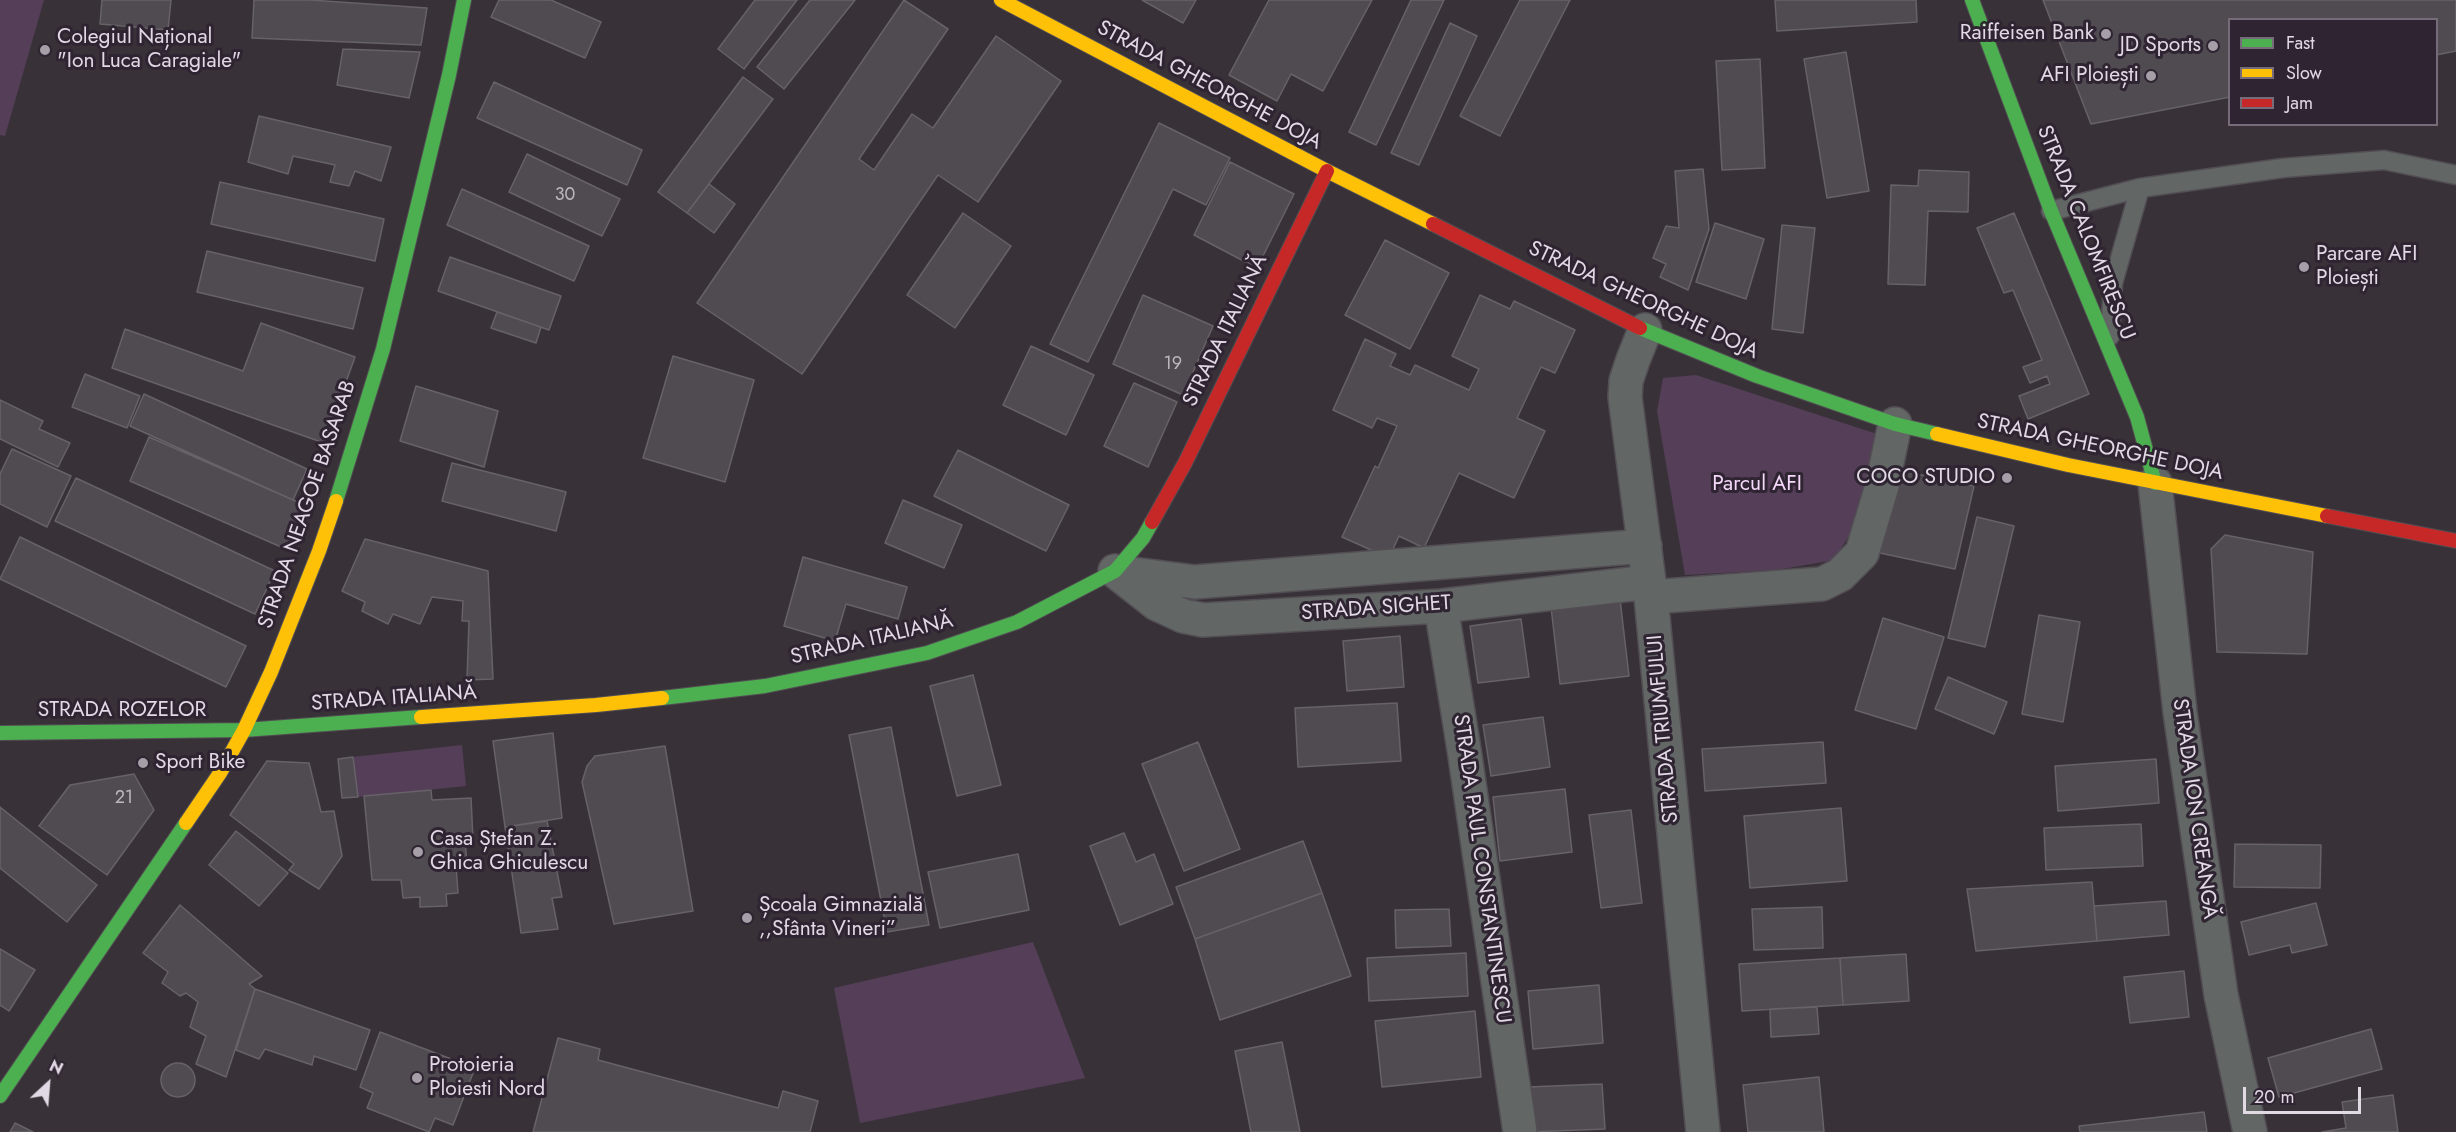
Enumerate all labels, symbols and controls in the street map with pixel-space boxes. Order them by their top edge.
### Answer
street label: STRADA GHEORGHE DOJA [1092,16,1326,156]
legend [2228,18,2438,126]
place label: Raiffeisen Bank [1960,21,2094,47]
place label: Colegiul Național "Ion Luca Caragiale" [57,25,241,75]
marker: Raiffeisen Bank [2099,27,2113,41]
text: Fast [2286,30,2315,56]
place label: JD Sports [2120,33,2201,59]
marker: JD Sports [2206,39,2220,53]
marker: Colegiul Național "Ion Luca Caragiale" [38,43,52,57]
text: Slow [2286,60,2322,86]
place label: AFI Ploiești [2040,63,2139,89]
marker: AFI Ploiești [2144,69,2158,83]
text: Jam [2286,90,2313,116]
street label: STRADA CALOMFIRESCU [2030,122,2140,344]
house number: 30 [555,185,575,207]
street label: STRADA GHEORGHE DOJA [1524,237,1762,365]
place label: Parcare AFI Ploiești [2316,242,2418,292]
street label: STRADA ITALIANĂ [1178,251,1274,411]
marker: Parcare AFI Ploiești [2297,260,2311,274]
house number: 19 [1164,354,1182,376]
street label: STRADA NEAGOE BASARAB [254,378,362,632]
street label: STRADA GHEORGHE DOJA [1975,410,2225,486]
place label: COCO STUDIO [1856,465,1995,491]
marker: COCO STUDIO [2000,471,2014,485]
park label: Parcul AFI [1712,472,1802,498]
street label: STRADA SIGHET [1300,591,1452,627]
street label: STRADA ITALIANĂ [788,609,956,671]
street label: STRADA TRIUMFULUI [1643,634,1685,824]
street label: STRADA ITALIANĂ [310,681,478,717]
street label: STRADA ION CREANGĂ [2166,697,2222,921]
street label: STRADA ROZELOR [38,698,206,724]
street label: STRADA PAUL CONSTANTINESCU [1447,713,1515,1025]
place label: Sport Bike [155,750,245,776]
marker: Sport Bike [136,756,150,770]
house number: 21 [115,788,133,810]
place label: Casa Ștefan Z. Ghica Ghiculescu [430,827,588,877]
marker: Casa Ștefan Z. Ghica Ghiculescu [411,845,425,859]
place label: Școala Gimnazială ,,Sfânta Vineri” [759,893,923,943]
marker: Școala Gimnazială ,,Sfânta Vineri” [740,911,754,925]
place label: Protoieria Ploiesti Nord [429,1053,545,1103]
north arrow [18,1054,78,1114]
text: N [45,1054,67,1080]
marker: Protoieria Ploiesti Nord [410,1071,424,1085]
scale bar [2246,1075,2364,1113]
text: 20 m [2254,1084,2294,1110]

